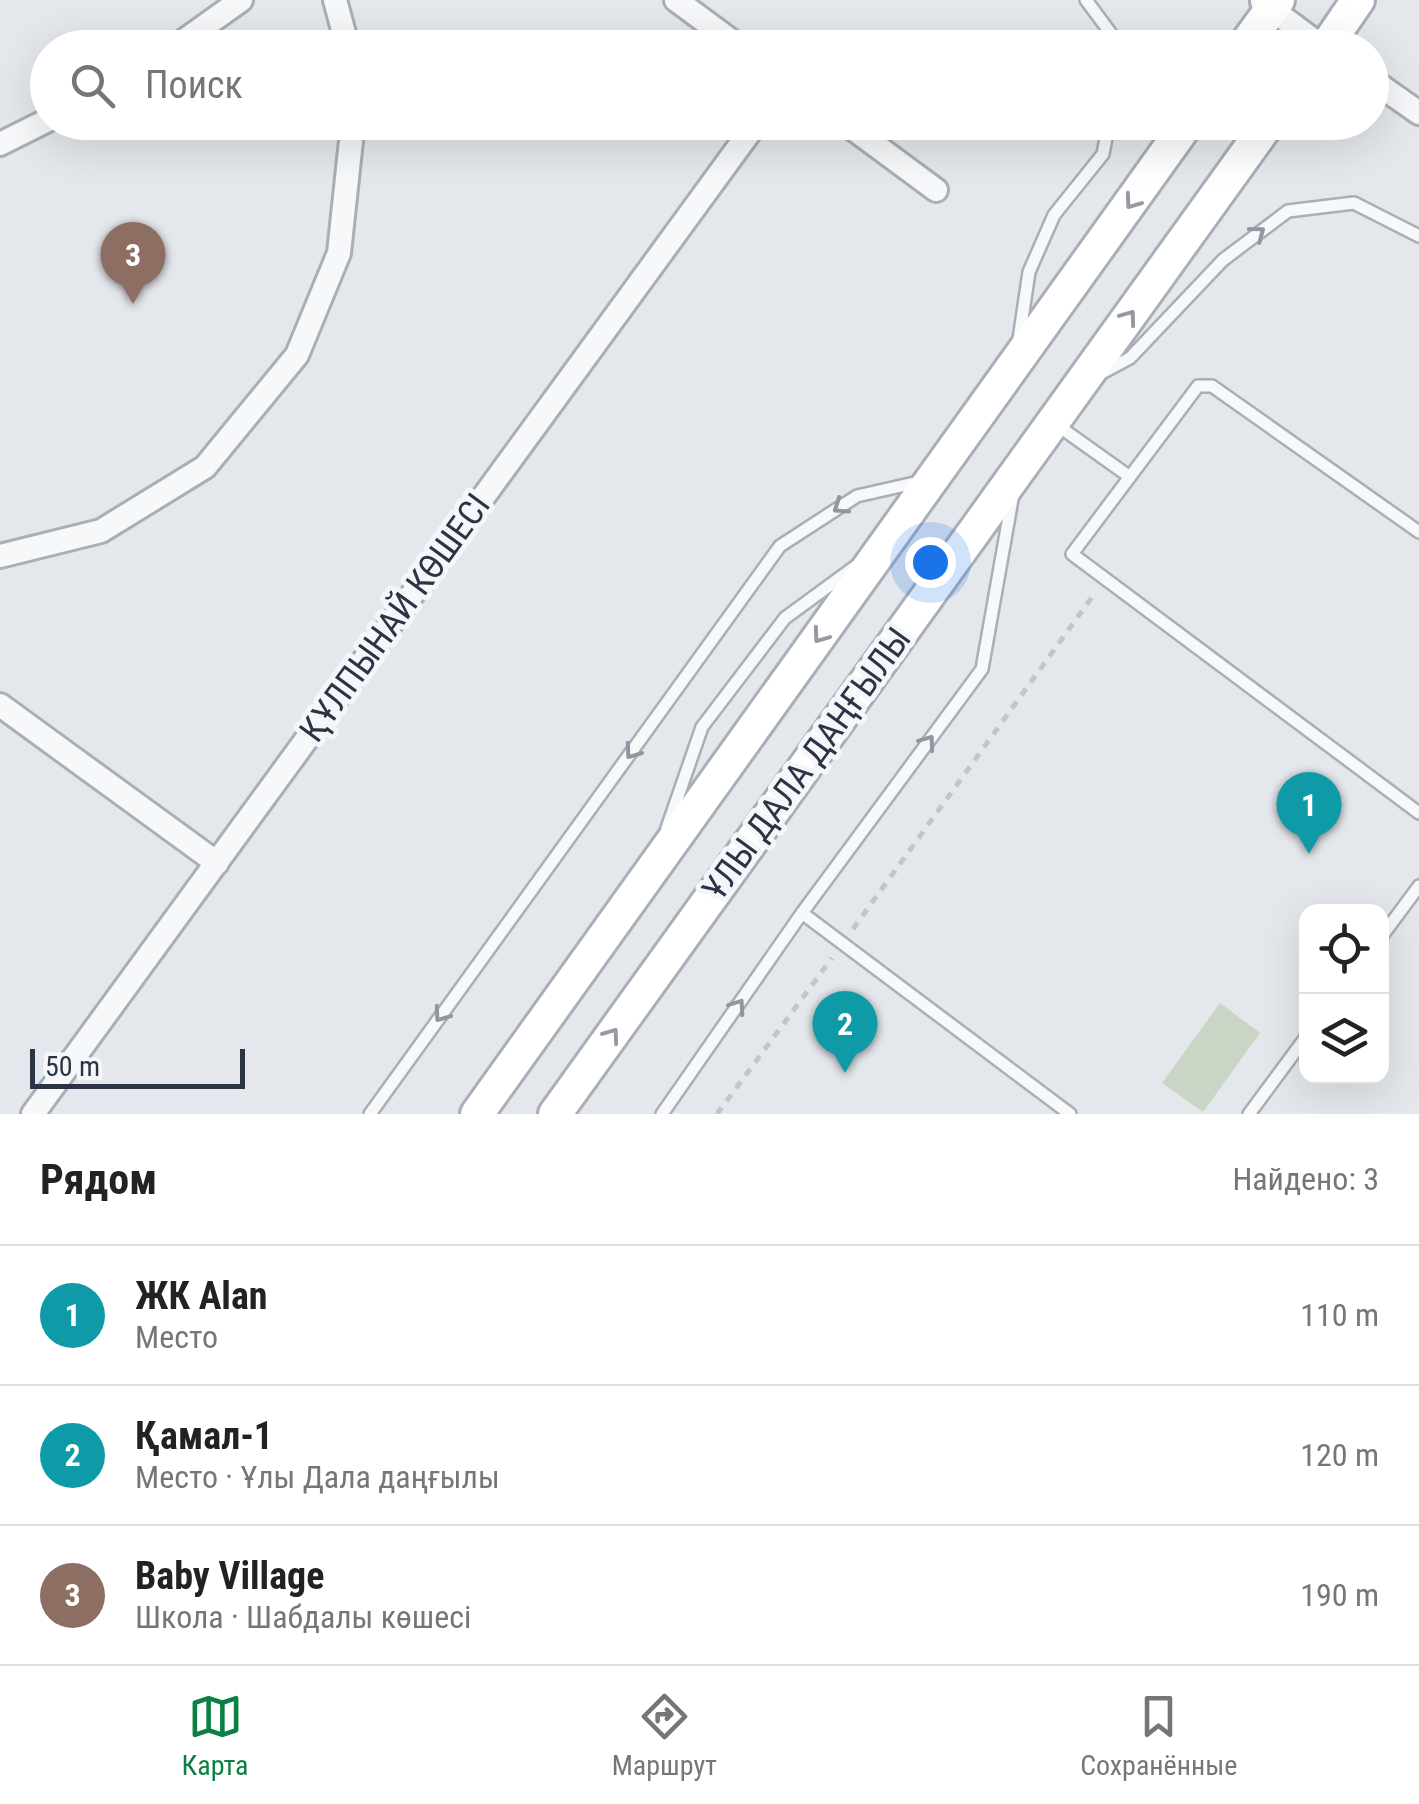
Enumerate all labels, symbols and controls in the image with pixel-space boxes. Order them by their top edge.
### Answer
search box [30,30,1389,140]
icon: search [65,58,120,113]
text: Поиск [145,63,243,107]
one-way arrow [1126,191,1144,209]
pin: 3 [100,222,166,304]
one-way arrow [1247,228,1265,245]
one-way arrow [1117,309,1135,328]
street label: ҚҰЛПЫНАЙ КӨШЕСІ [291,486,499,750]
one-way arrow [832,494,850,513]
your location [905,537,956,588]
street label: ҰЛЫ ДАЛА ДАҢҒЫЛЫ [694,620,920,908]
one-way arrow [814,625,832,644]
one-way arrow [917,735,934,753]
one-way arrow [626,741,644,759]
pin: 1 [1276,772,1342,854]
map controls [1299,904,1389,1084]
button: locate [1299,904,1389,994]
pin: 2 [812,990,878,1073]
button: layers [1299,994,1389,1084]
one-way arrow [726,998,744,1017]
one-way arrow [436,1004,453,1022]
one-way arrow [600,1028,618,1046]
scale bar [30,1044,245,1088]
text: 50 m [45,1050,100,1083]
text: Рядом [40,1155,157,1204]
text: Найдено: 3 [1232,1160,1379,1198]
text: ЖК Alan [135,1274,268,1318]
text: 1 [64,1296,81,1334]
text: 110 m [1300,1296,1379,1334]
text: Место [135,1318,218,1356]
text: Қамал-1 [135,1414,273,1458]
text: 2 [64,1436,81,1474]
text: 120 m [1300,1436,1379,1474]
text: Место · Ұлы Дала даңғылы [135,1458,500,1496]
text: Baby Village [135,1554,324,1598]
text: 3 [64,1576,81,1614]
text: 190 m [1300,1576,1379,1614]
text: Школа · Шабдалы көшесі [135,1598,471,1636]
tab: Карта [182,1689,249,1782]
tab: Маршрут [612,1689,717,1782]
tab: Сохранённые [1080,1689,1237,1782]

